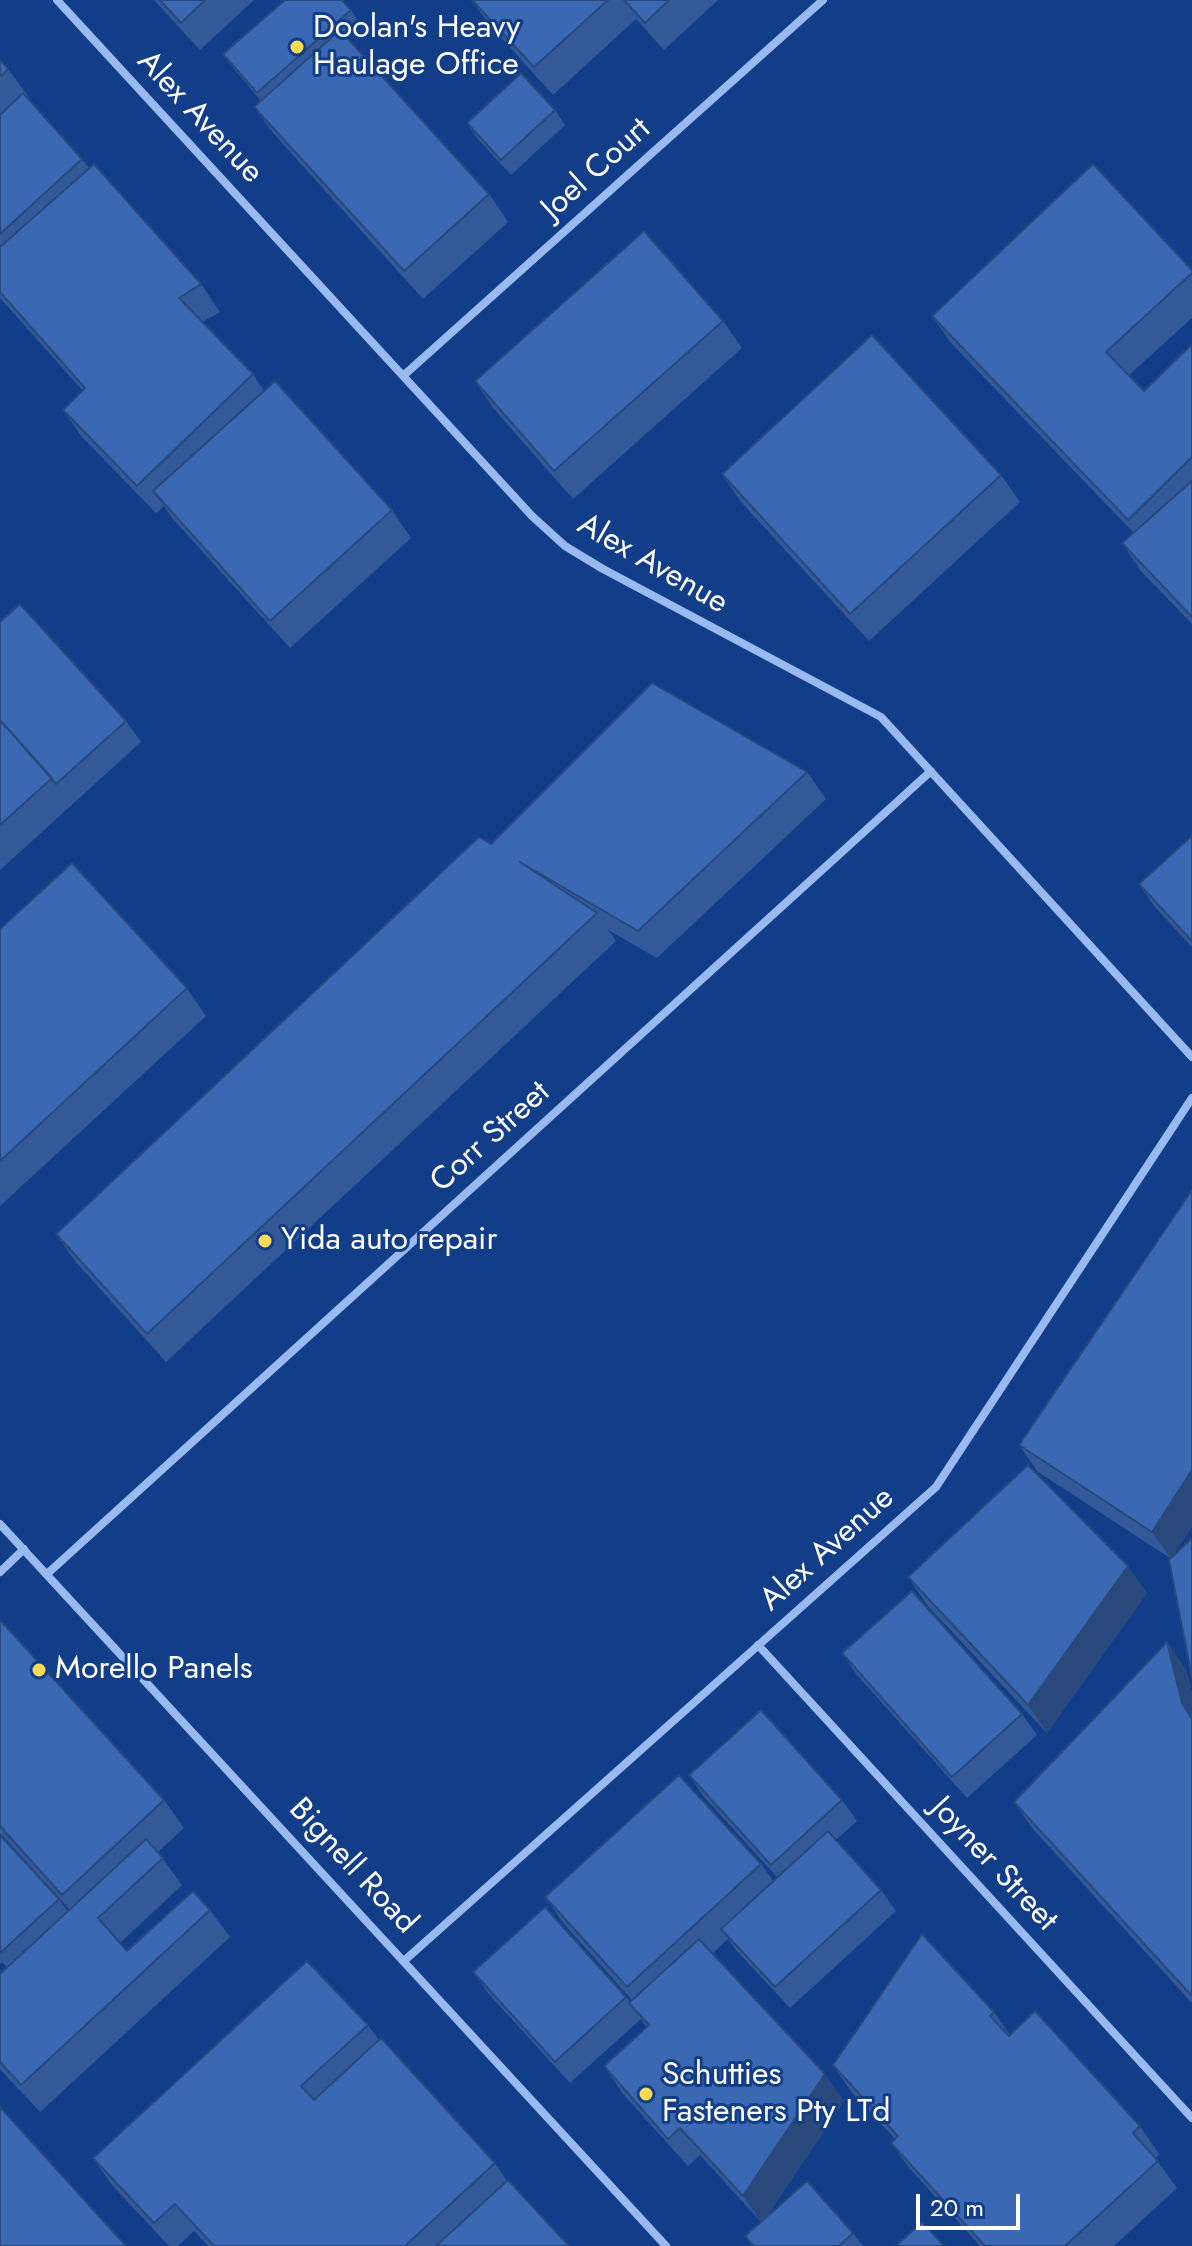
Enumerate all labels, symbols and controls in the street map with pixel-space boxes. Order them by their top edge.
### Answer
place label: Doolan's Heavy Haulage Office [313,10,520,85]
marker: Doolan's Heavy Haulage Office [288,38,306,56]
street label: Alex Avenue [128,44,270,192]
street label: Joel Court [535,111,659,229]
street label: Alex Avenue [570,507,734,623]
street label: Corr Street [423,1074,559,1202]
place label: Yida auto repair [281,1222,497,1260]
marker: Yida auto repair [256,1232,274,1250]
street label: Alex Avenue [753,1480,903,1620]
place label: Morello Panels [55,1651,253,1689]
marker: Morello Panels [30,1661,48,1679]
street label: Joyner Street [921,1790,1065,1940]
street label: Bignell Road [280,1791,424,1943]
place label: Schutties Fasteners Pty LTd [662,2057,890,2132]
marker: Schutties Fasteners Pty LTd [637,2085,655,2103]
scale bar [920,2178,1024,2228]
text: 20 m [930,2190,984,2225]

